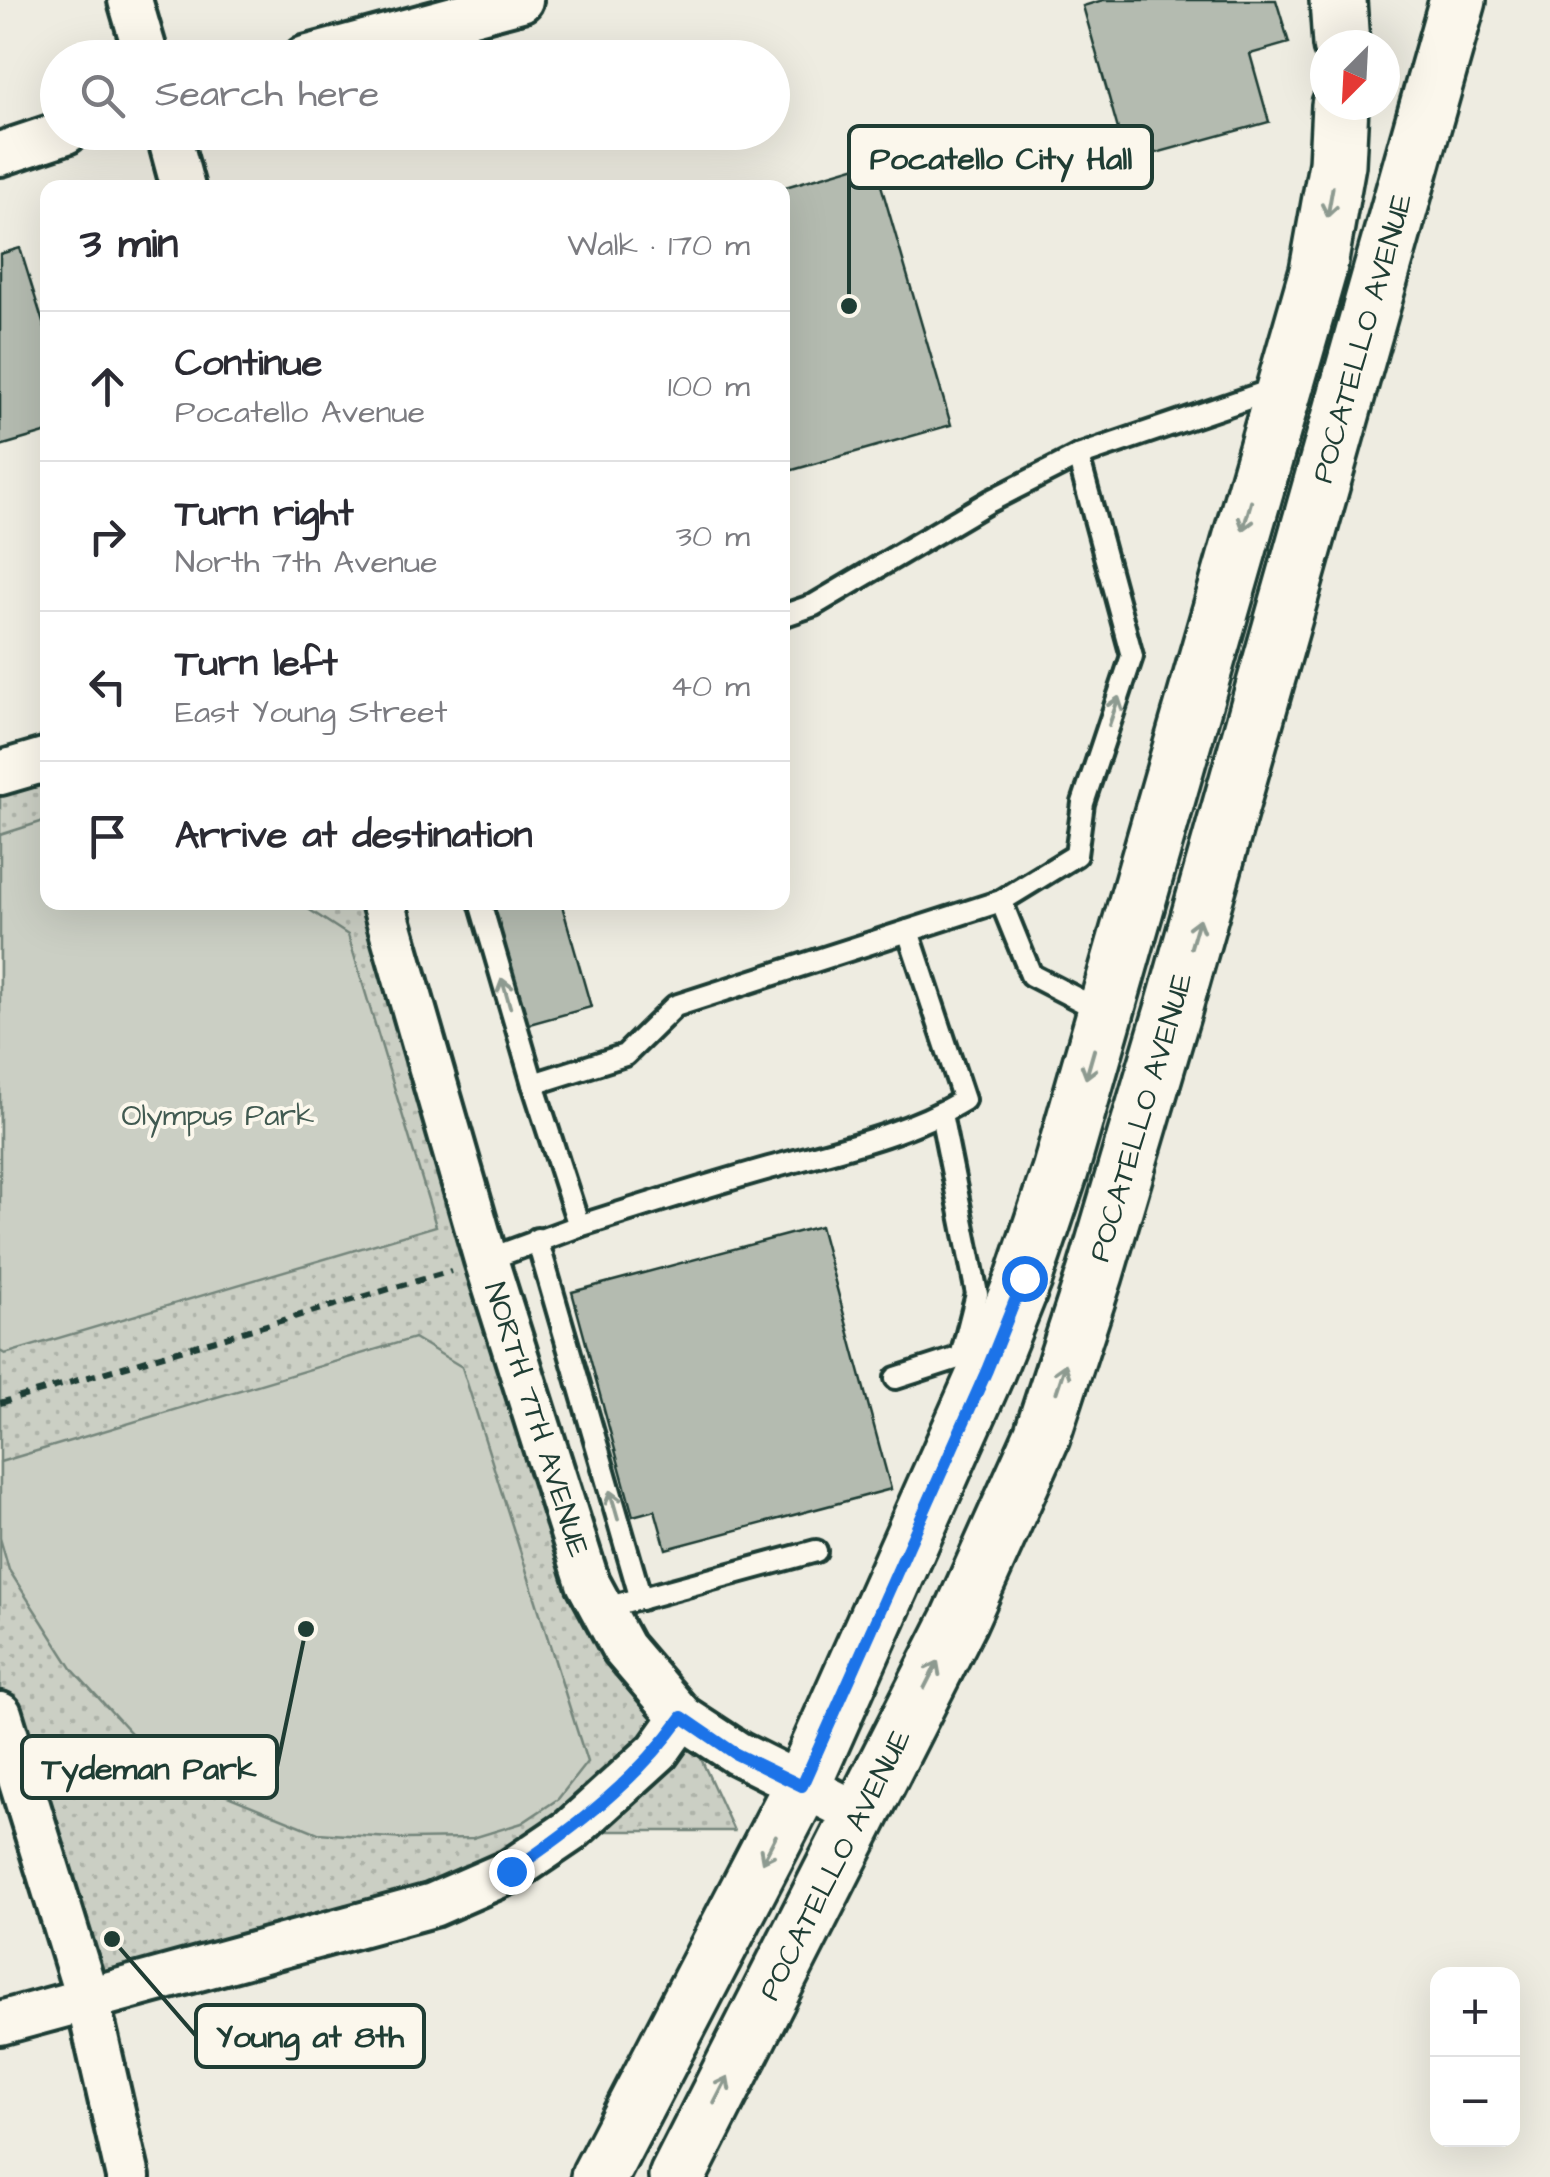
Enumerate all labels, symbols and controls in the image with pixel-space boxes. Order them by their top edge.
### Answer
north arrow [1310,30,1400,120]
search box [40,40,790,150]
icon: search [75,68,130,123]
text: Search here [155,69,379,121]
callout: Pocatello City Hall [849,126,1152,188]
text: Pocatello City Hall [870,137,1132,183]
one-way arrow [1320,185,1339,218]
street label: POCATELLO AVENUE [1302,188,1423,488]
text: 3 min [80,216,178,274]
text: Walk · 170 m [567,223,750,268]
text: Continue [175,338,322,390]
icon: ahead [80,359,135,414]
text: 100 m [668,364,750,409]
text: Pocatello Avenue [175,390,425,435]
text: Turn right [175,488,354,540]
one-way arrow [1237,500,1255,531]
icon: right [80,509,135,564]
text: 30 m [676,514,750,559]
text: North 7th Avenue [175,540,438,585]
text: Turn left [175,638,338,690]
icon: left [80,659,135,714]
text: 40 m [670,664,750,709]
text: East Young Street [175,690,447,735]
one-way arrow [1106,695,1124,727]
icon: arrive [80,809,135,864]
text: Arrive at destination [175,810,532,862]
one-way arrow [1187,918,1205,949]
street label: POCATELLO AVENUE [1079,968,1204,1267]
one-way arrow [496,978,514,1010]
one-way arrow [1080,1047,1099,1079]
park label: Olympus Park [121,1095,315,1138]
route start [1002,1256,1048,1302]
street label: NORTH 7TH AVENUE [473,1277,600,1563]
one-way arrow [1054,1363,1072,1395]
one-way arrow [604,1490,622,1522]
one-way arrow [922,1661,941,1691]
street label: POCATELLO AVENUE [749,1722,922,2008]
callout: Tydeman Park [22,1736,277,1798]
text: Tydeman Park [40,1747,257,1793]
one-way arrow [759,1834,778,1863]
route end [489,1849,535,1895]
map controls [1430,1967,1520,2147]
button: + [1430,1967,1520,2057]
callout: Young at 8th [196,2005,424,2067]
text: Young at 8th [216,2015,405,2061]
button: − [1430,2057,1520,2147]
one-way arrow [712,2076,731,2105]

